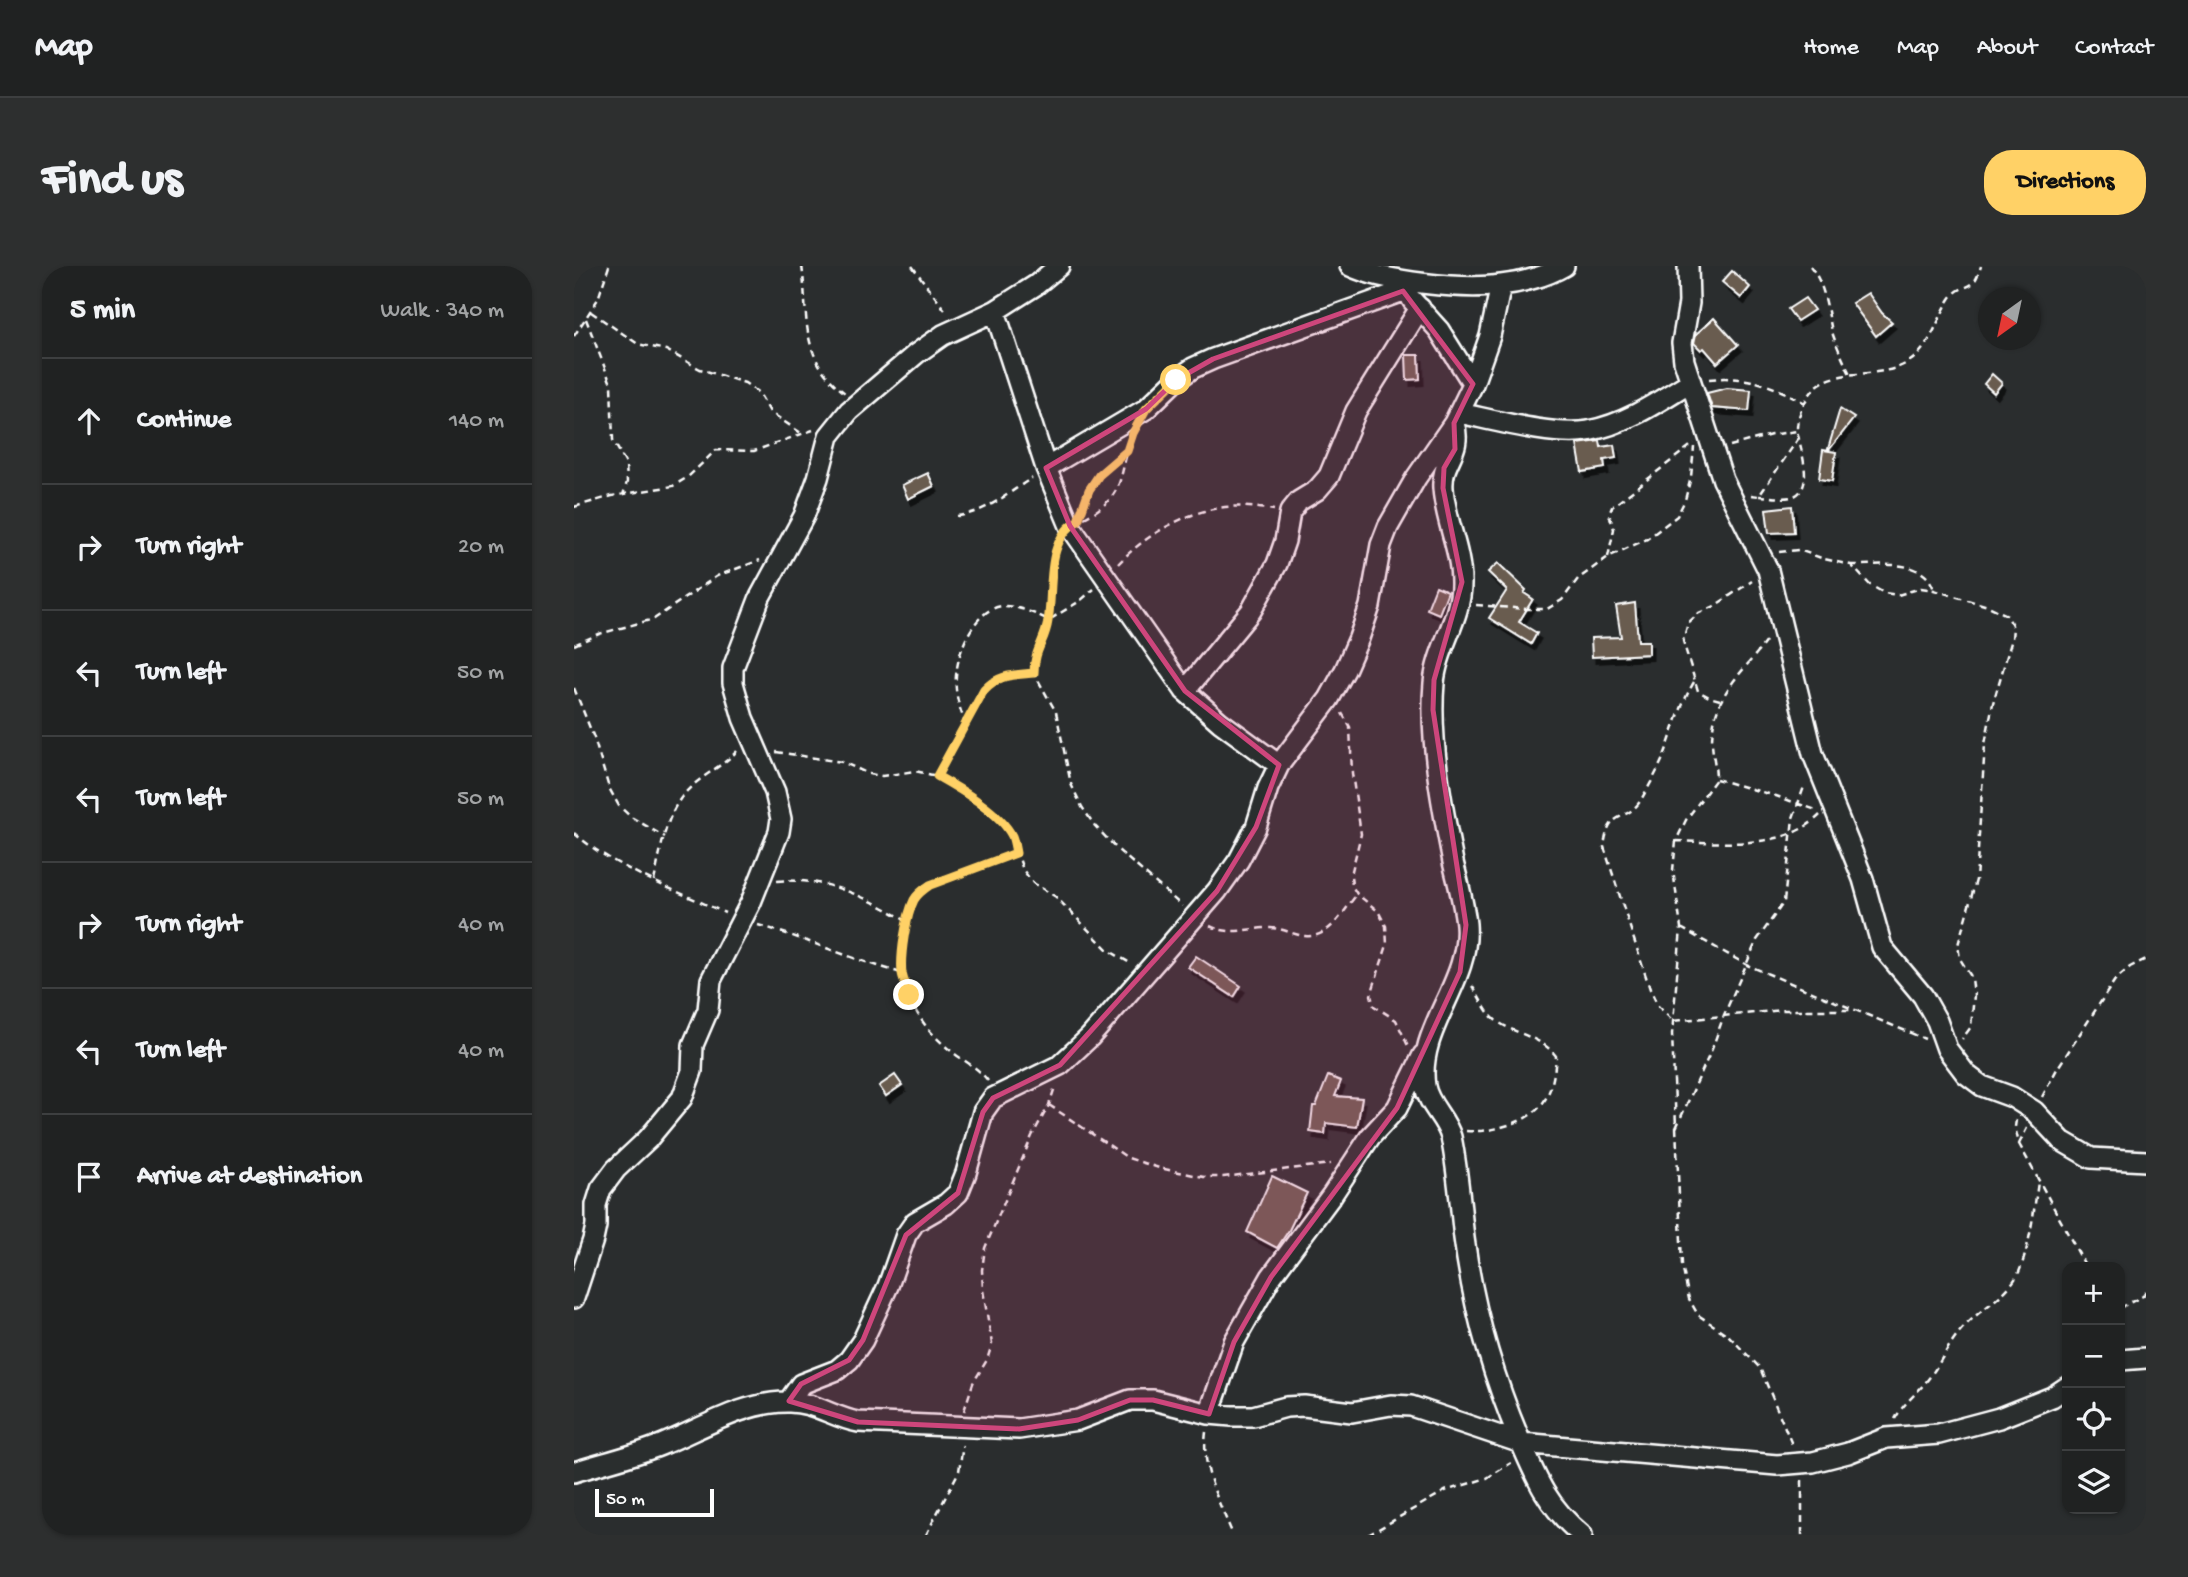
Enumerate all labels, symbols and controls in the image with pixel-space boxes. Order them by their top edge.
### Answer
text: Map [35,29,92,67]
text: Home [1803,34,1859,63]
text: Map [1897,34,1939,63]
text: About [1977,34,2037,63]
text: Contact [2075,34,2153,63]
button: Directions [1984,150,2146,215]
text: Find us [42,153,182,211]
north arrow [1978,287,2041,350]
text: 5 min [70,294,135,329]
text: Walk · 340 m [381,298,504,325]
route start [1160,364,1191,395]
icon: ahead [70,402,108,440]
text: Continue [137,406,231,437]
text: 140 m [449,408,504,435]
icon: right [70,528,108,566]
text: Turn right [137,532,241,563]
text: 20 m [458,534,504,561]
icon: left [70,654,108,692]
text: Turn left [137,658,225,689]
text: 50 m [457,660,504,687]
icon: left [70,780,108,818]
text: Turn left [137,784,225,815]
text: 50 m [457,786,504,813]
icon: right [70,906,108,944]
text: Turn right [137,910,241,941]
text: 40 m [458,912,504,939]
route end [893,979,924,1010]
icon: left [70,1032,108,1070]
text: Turn left [137,1036,225,1067]
text: 40 m [458,1038,504,1065]
icon: arrive [70,1158,108,1196]
text: Arrive at destination [137,1162,362,1193]
map controls [2062,1262,2125,1514]
button: + [2062,1262,2125,1325]
button: − [2062,1325,2125,1388]
button: locate [2062,1388,2125,1451]
button: layers [2062,1451,2125,1514]
scale bar [595,1486,714,1518]
text: 50 m [606,1489,645,1512]

